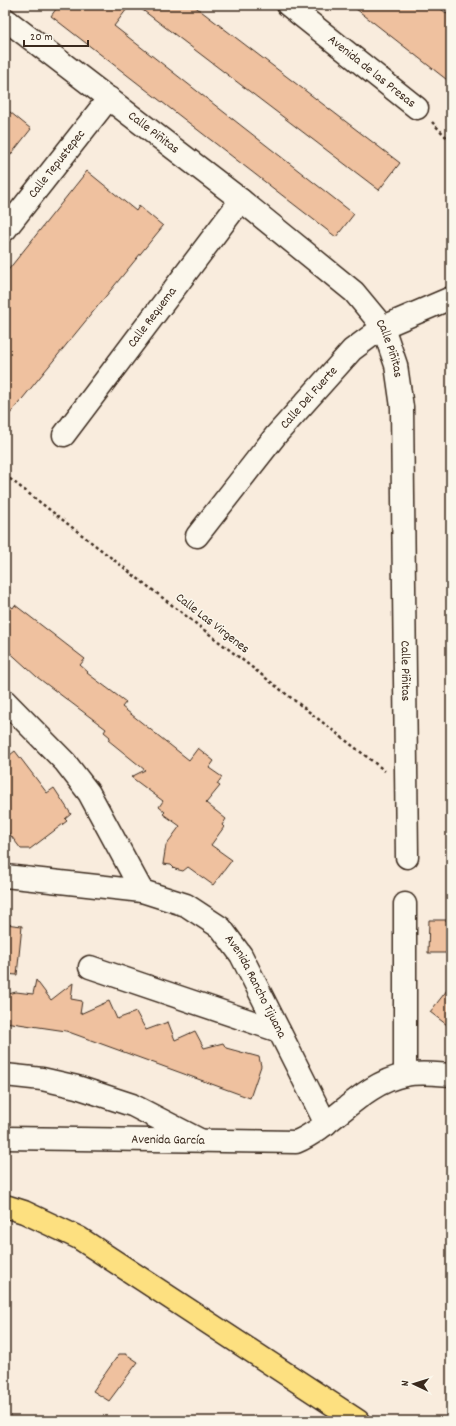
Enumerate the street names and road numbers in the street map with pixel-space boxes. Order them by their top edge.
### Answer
street label: Avenida de las Presas [324,31,420,113]
street label: Calle Piñitas [124,107,183,159]
street label: Calle Tepustepec [24,126,90,203]
street label: Calle Requema [123,282,182,352]
street label: Calle Piñitas [371,315,407,379]
street label: Calle Del Fuerte [276,362,343,434]
street label: Calle Las Virgenes [171,589,253,659]
street label: Calle Piñitas [395,640,415,701]
street label: Avenida Rancho Tijuana [220,931,291,1042]
street label: Avenida García [131,1130,206,1150]

